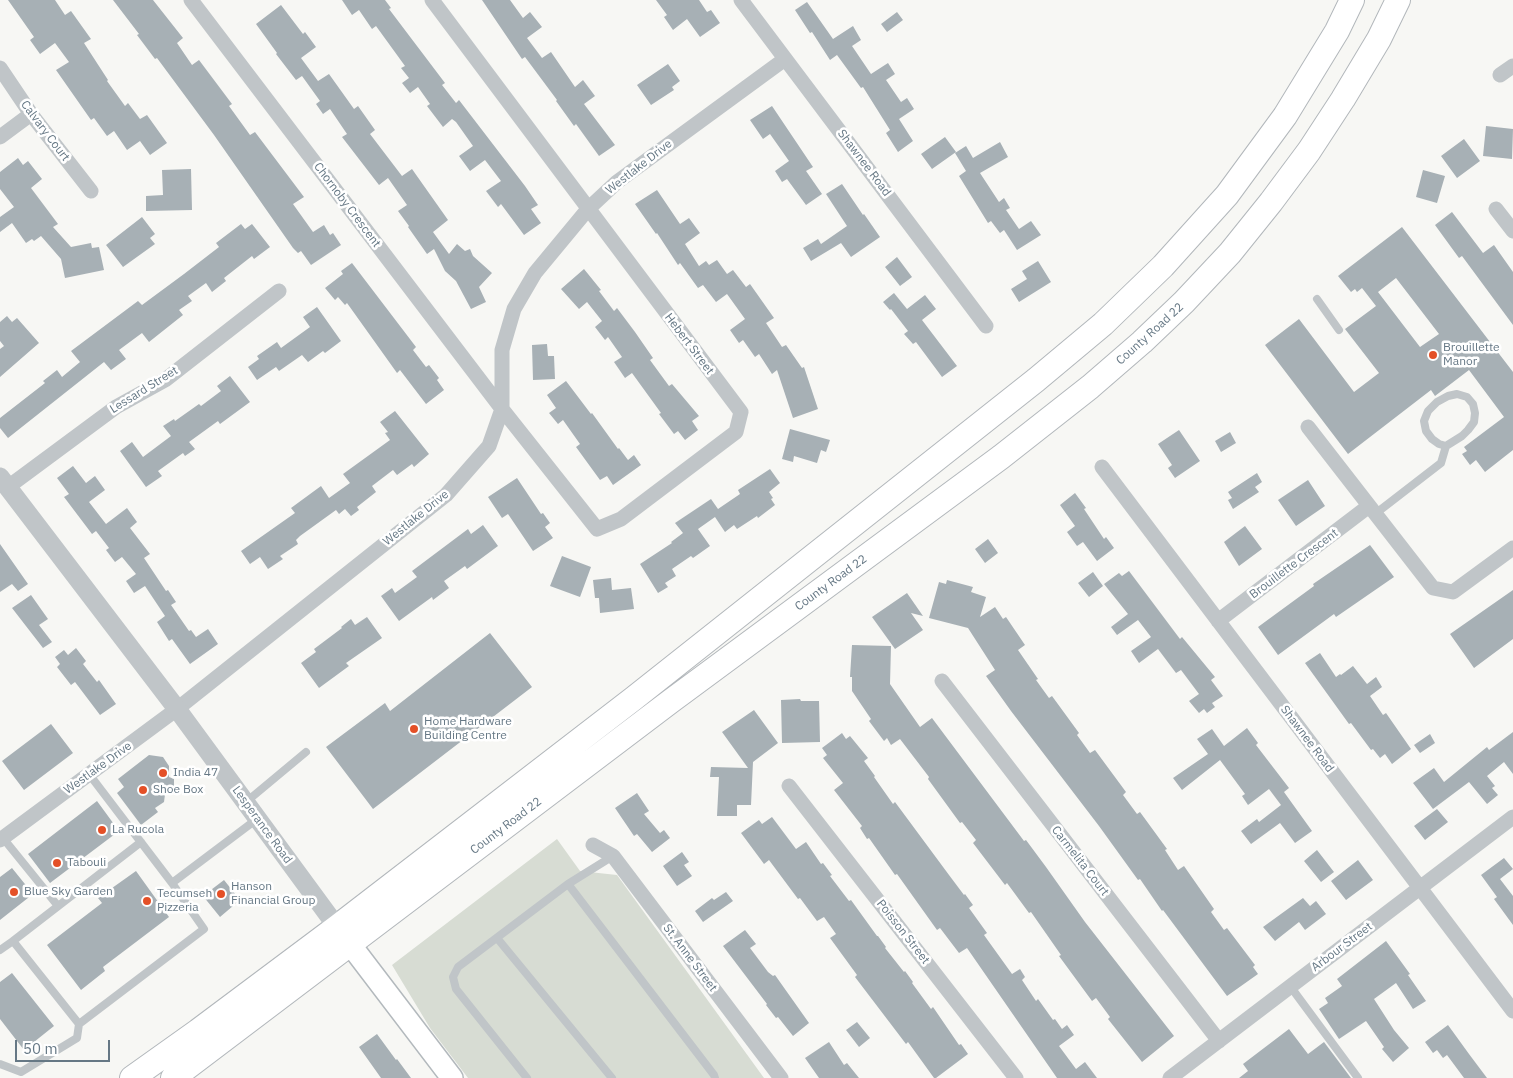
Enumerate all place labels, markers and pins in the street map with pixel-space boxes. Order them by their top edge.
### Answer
place label: Brouillette Manor [1443,341,1500,369]
marker: Brouillette Manor [1427,349,1439,361]
place label: Home Hardware Building Centre [424,715,512,743]
marker: Home Hardware Building Centre [408,723,420,735]
place label: India 47 [173,766,218,780]
marker: India 47 [157,767,169,779]
place label: Shoe Box [153,783,203,797]
marker: Shoe Box [137,784,149,796]
place label: La Rucola [112,823,164,837]
marker: La Rucola [96,824,108,836]
place label: Tabouli [67,856,106,870]
marker: Tabouli [51,857,63,869]
place label: Hanson Financial Group [231,880,315,908]
place label: Blue Sky Garden [24,885,113,899]
marker: Blue Sky Garden [8,886,20,898]
place label: Tecumseh Pizzeria [157,887,212,915]
marker: Hanson Financial Group [215,888,227,900]
marker: Tecumseh Pizzeria [141,895,153,907]

